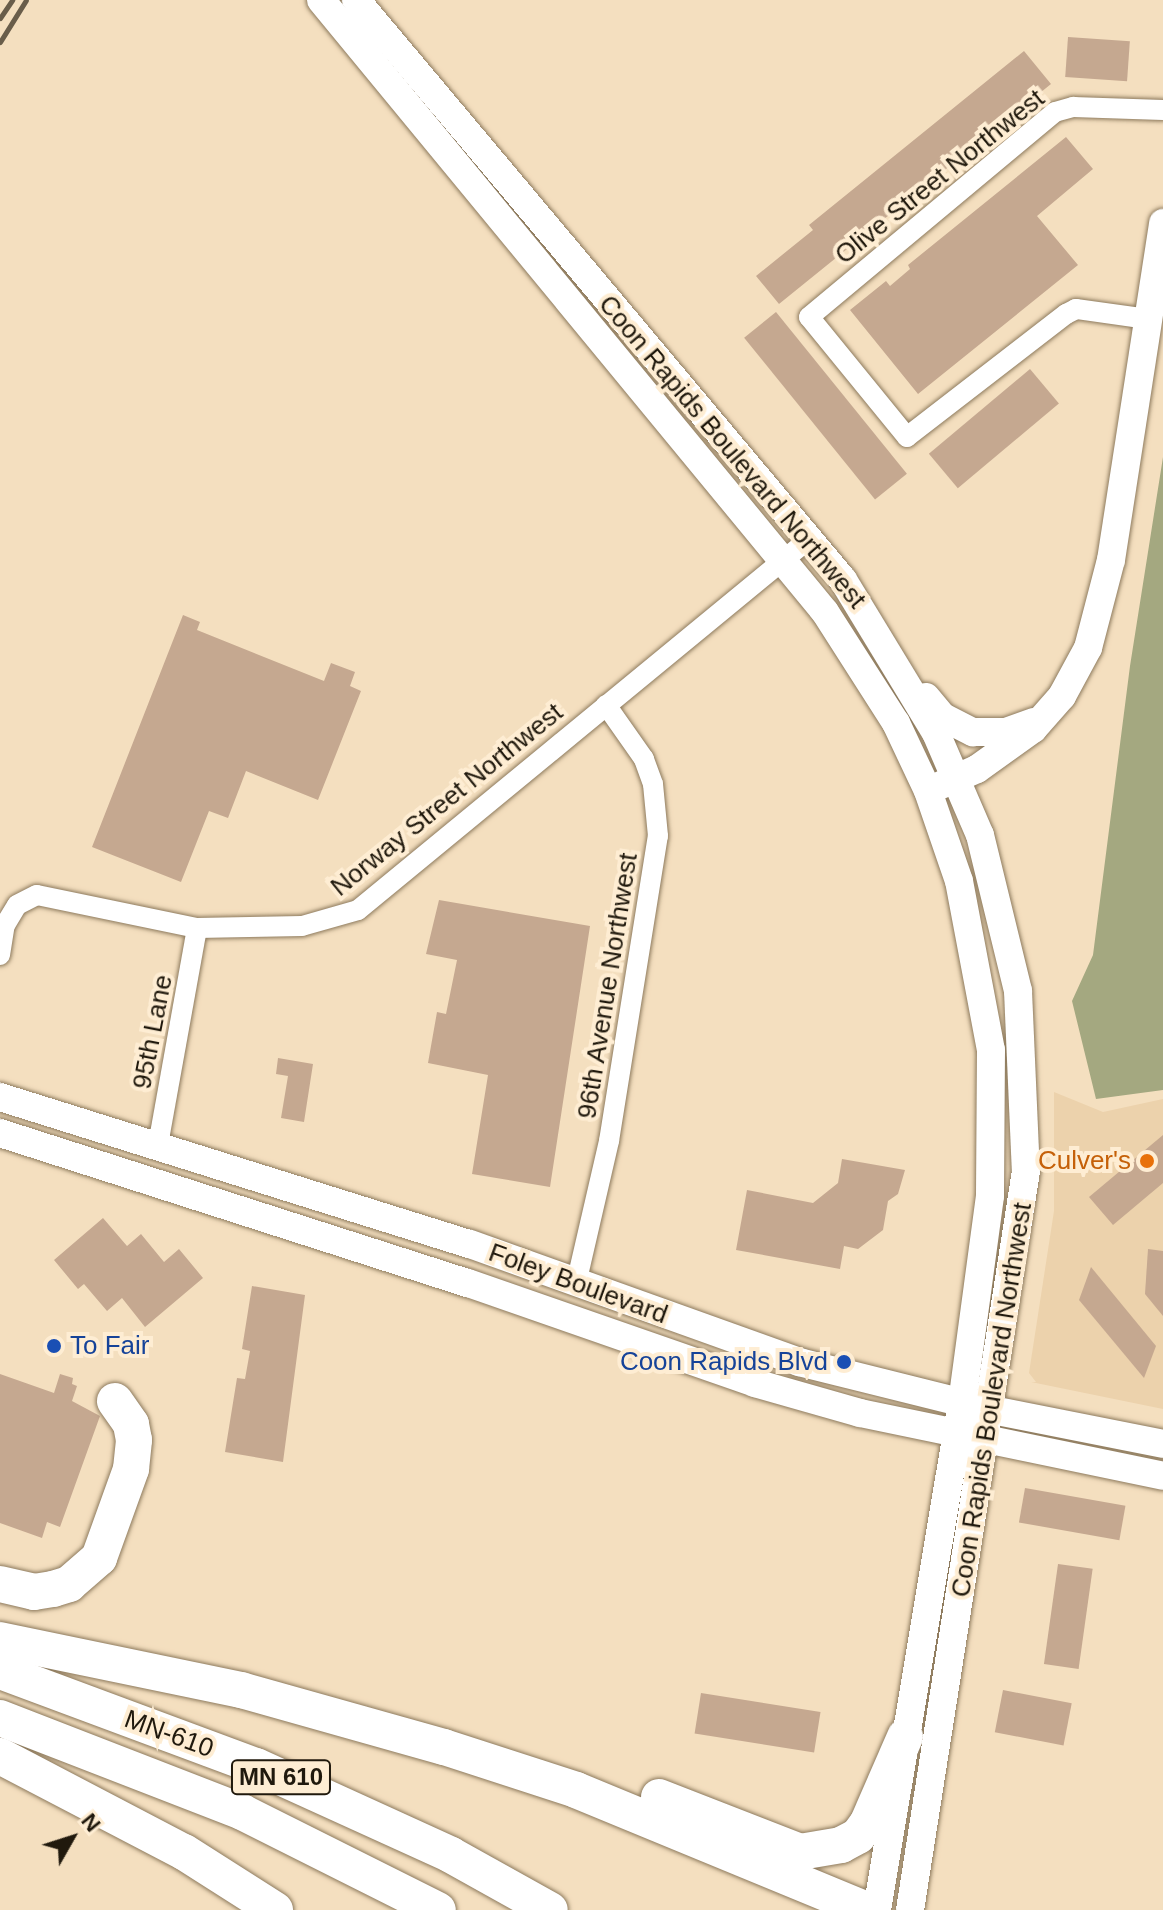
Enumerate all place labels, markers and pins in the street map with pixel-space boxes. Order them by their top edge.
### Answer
place label: Culver's [1038,1145,1131,1177]
marker: Culver's [1138,1152,1156,1170]
place label: To Fair [70,1330,149,1362]
marker: To Fair [45,1337,63,1355]
place label: Coon Rapids Blvd [620,1346,828,1378]
marker: Coon Rapids Blvd [835,1353,853,1371]

